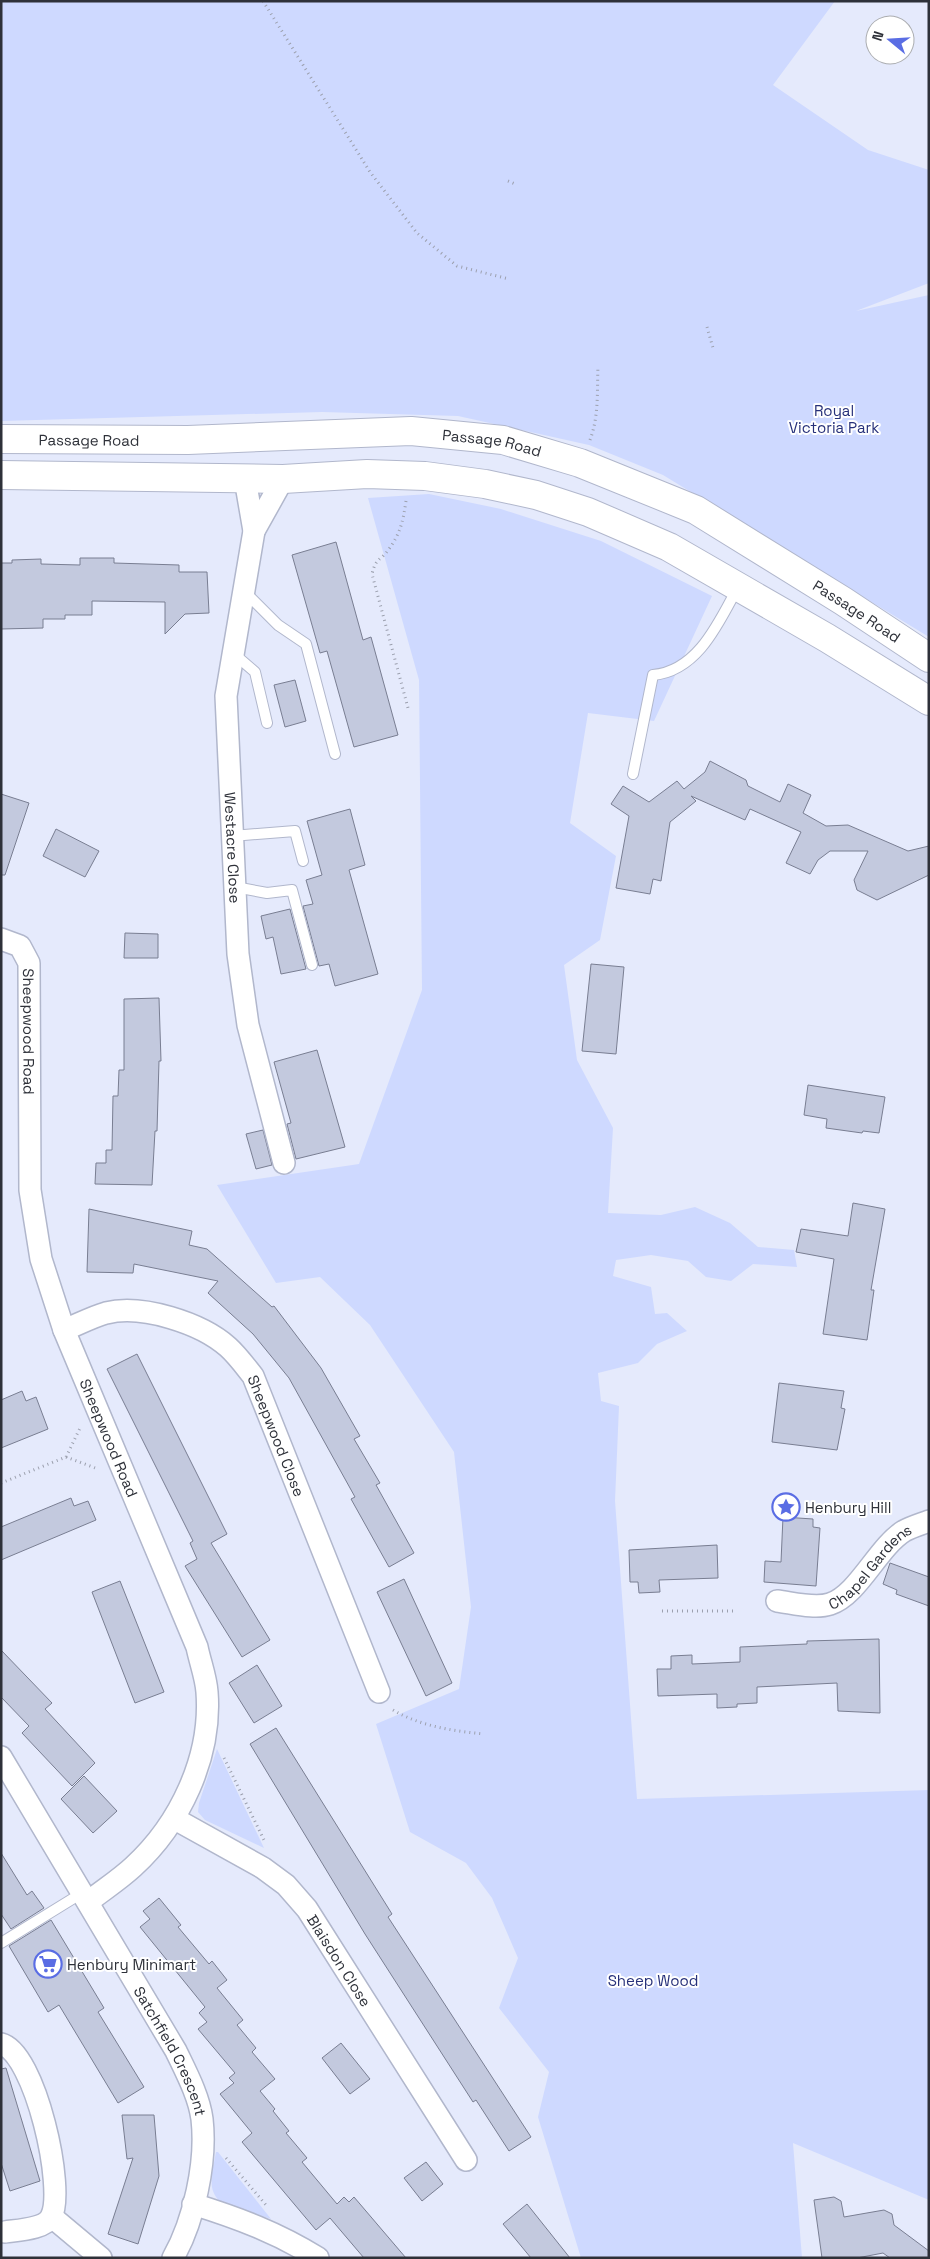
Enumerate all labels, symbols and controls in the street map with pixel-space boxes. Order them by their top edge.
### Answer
north arrow [865,15,915,65]
text: N [868,29,888,43]
park label: Royal Victoria Park [789,401,879,437]
street label: Passage Road [441,425,544,460]
street label: Passage Road [39,430,139,449]
street label: Passage Road [810,575,904,646]
street label: Westacre Close [221,792,245,904]
street label: Sheepwood Road [20,968,39,1095]
street label: Sheepwood Close [244,1372,309,1499]
street label: Sheepwood Road [76,1376,143,1500]
place icon: Henbury Hill [771,1492,801,1522]
place label: Henbury Hill [805,1498,891,1517]
street label: Chapel Gardens [825,1519,915,1613]
street label: Blaisdon Close [303,1911,376,2010]
supermarket icon: Henbury Minimart [33,1949,63,1979]
place label: Henbury Minimart [67,1955,196,1974]
park label: Sheep Wood [608,1971,698,1990]
street label: Satchfield Crescent [130,1983,211,2118]

